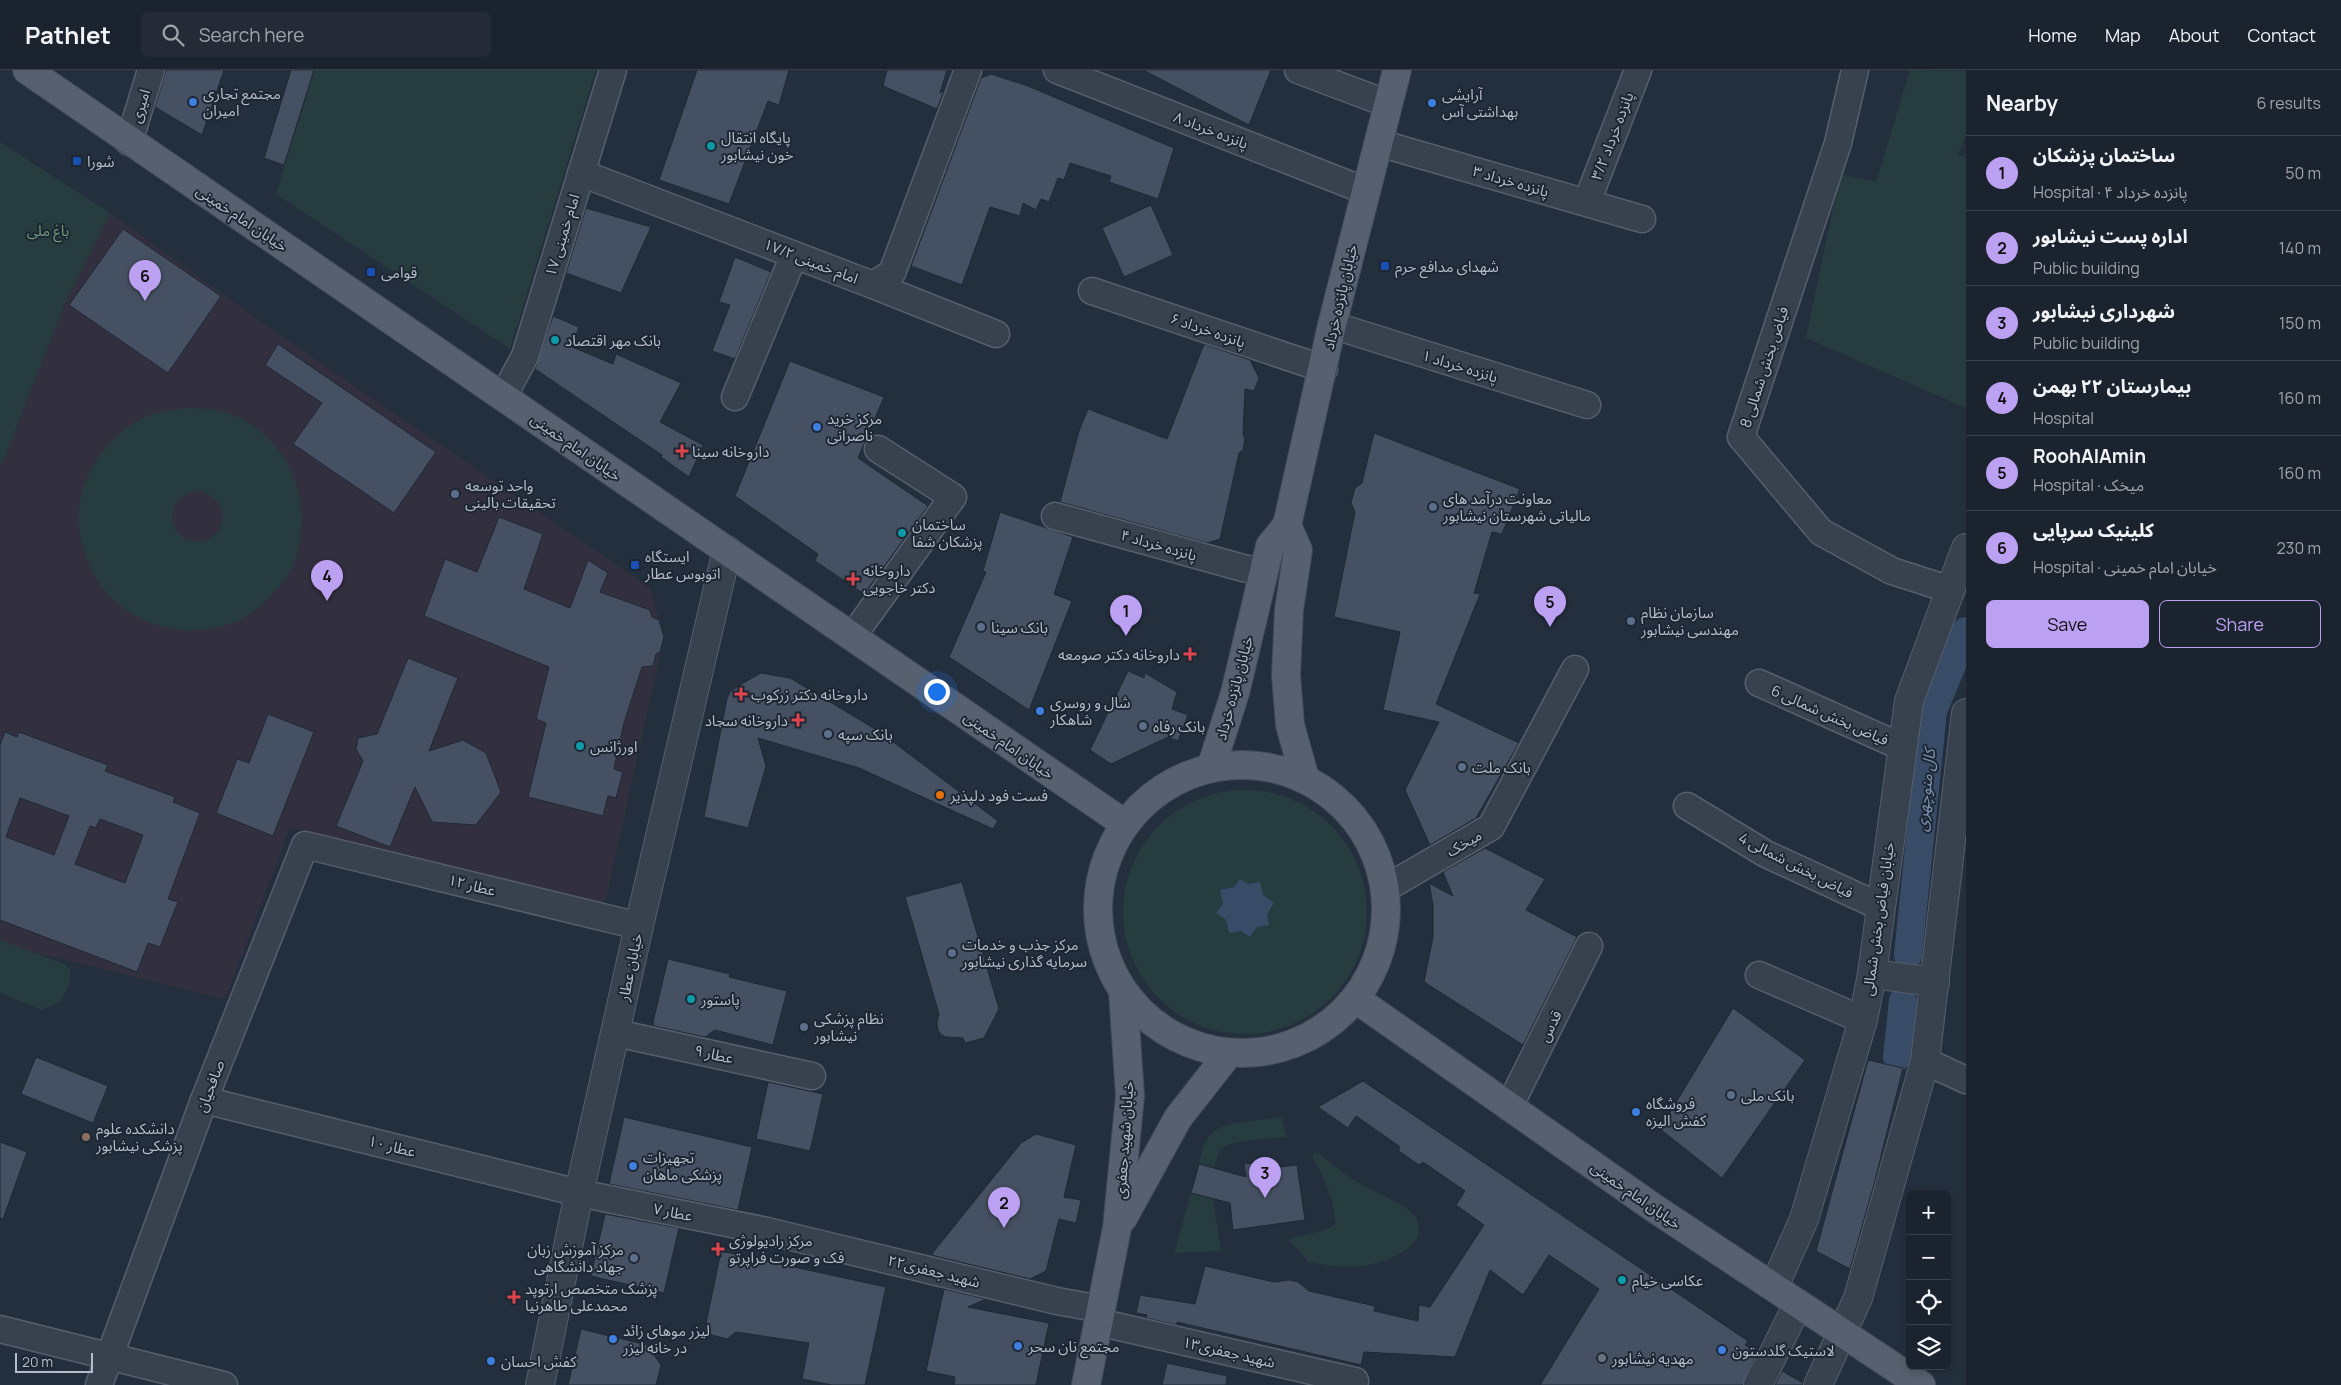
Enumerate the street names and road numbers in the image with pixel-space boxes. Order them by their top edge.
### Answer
street label: امیری [125,86,155,126]
street label: پانزده خرداد ۳/۲ [1586,89,1639,183]
street label: پانزده خرداد ۸ [1171,106,1251,154]
street label: پانزده خرداد ۳ [1470,160,1552,202]
street label: خیابان امام خمینی [192,180,292,257]
street label: امام خمینی ۱۷ [539,191,586,279]
street label: امام خمینی ۱۷/۲ [760,233,861,290]
street label: خیابان پانزده خرداد [1318,242,1362,352]
street label: فیاض بخش شمالی 8 [1734,303,1794,430]
street label: پانزده خرداد ۶ [1167,307,1248,353]
street label: پانزده خرداد ۱ [1419,344,1501,388]
street label: خیابان امام خمینی [526,408,626,487]
street label: پانزده خرداد ۴ [1118,524,1200,566]
street label: خیابان پانزده خرداد [1210,633,1258,743]
street label: فیاض بخش شمالی 6 [1768,680,1893,751]
street label: خیابان امام خمینی [959,706,1059,785]
street label: میخک [1442,824,1486,862]
street label: فیاض بخش شمالی 4 [1735,827,1857,903]
street label: خیابان فیاض بخش شمالی [1857,841,1899,997]
street label: عطار ۱۲ [446,869,498,901]
street label: خیابان عطار [612,931,647,1004]
street label: قدس [1533,1006,1567,1045]
street label: عطار ۹ [692,1039,736,1069]
street label: صافحیان [190,1057,230,1115]
street label: خیابان شهید جعفری [1109,1080,1139,1200]
street label: عطار ۱۰ [366,1130,418,1162]
street label: خیابان امام خمینی [1586,1156,1686,1235]
street label: عطار ۷ [652,1198,695,1226]
street label: شهید جعفری۲۲ [886,1249,983,1293]
street label: شهید جعفری۱۳ [1181,1331,1278,1373]

